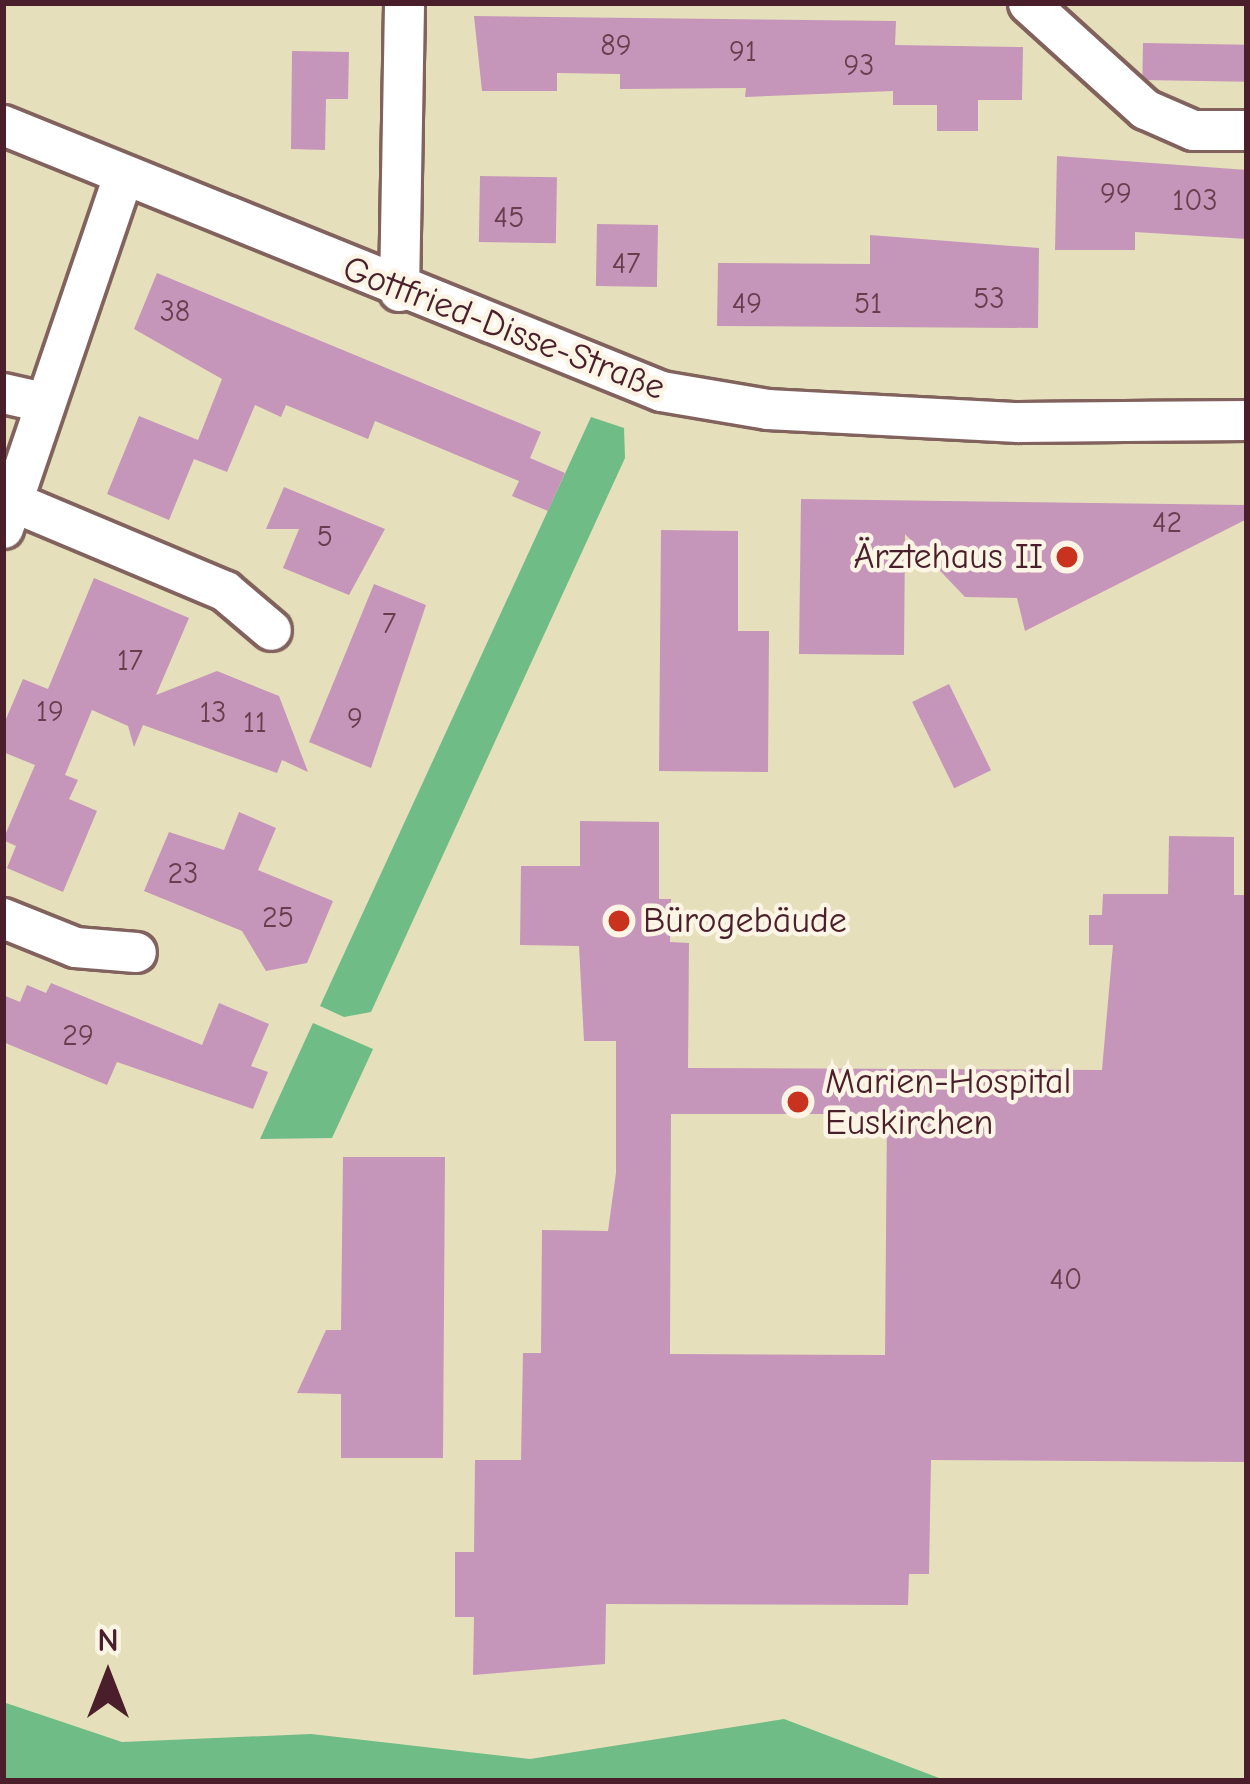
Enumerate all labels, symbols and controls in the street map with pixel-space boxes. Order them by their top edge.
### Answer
house number: 89 [600,28,632,64]
house number: 91 [729,34,757,70]
house number: 93 [843,48,875,84]
house number: 99 [1100,176,1132,212]
house number: 103 [1172,183,1218,219]
house number: 45 [494,200,524,236]
house number: 47 [612,246,640,282]
street label: Gottfried-Disse-Straße [337,247,671,409]
house number: 53 [973,281,1005,317]
house number: 49 [732,286,762,322]
house number: 51 [854,286,882,322]
house number: 38 [160,294,190,330]
house number: 42 [1152,505,1182,541]
house number: 5 [317,519,333,555]
place label: Ärztehaus II [853,535,1043,579]
marker: Ärztehaus II [1054,544,1080,570]
house number: 7 [382,606,396,642]
house number: 17 [117,643,143,679]
house number: 19 [36,694,64,730]
house number: 13 [199,695,227,731]
house number: 9 [347,701,363,737]
house number: 11 [243,705,267,741]
house number: 23 [168,856,198,892]
place label: Bürogebäude [643,899,847,943]
house number: 25 [262,900,294,936]
marker: Bürogebäude [606,908,632,934]
house number: 29 [62,1018,94,1054]
place label: Marien-Hospital Euskirchen [825,1059,1071,1144]
marker: Marien-Hospital Euskirchen [782,1086,814,1118]
house number: 40 [1050,1262,1082,1298]
north arrow [48,1616,168,1736]
text: N [97,1621,119,1659]

